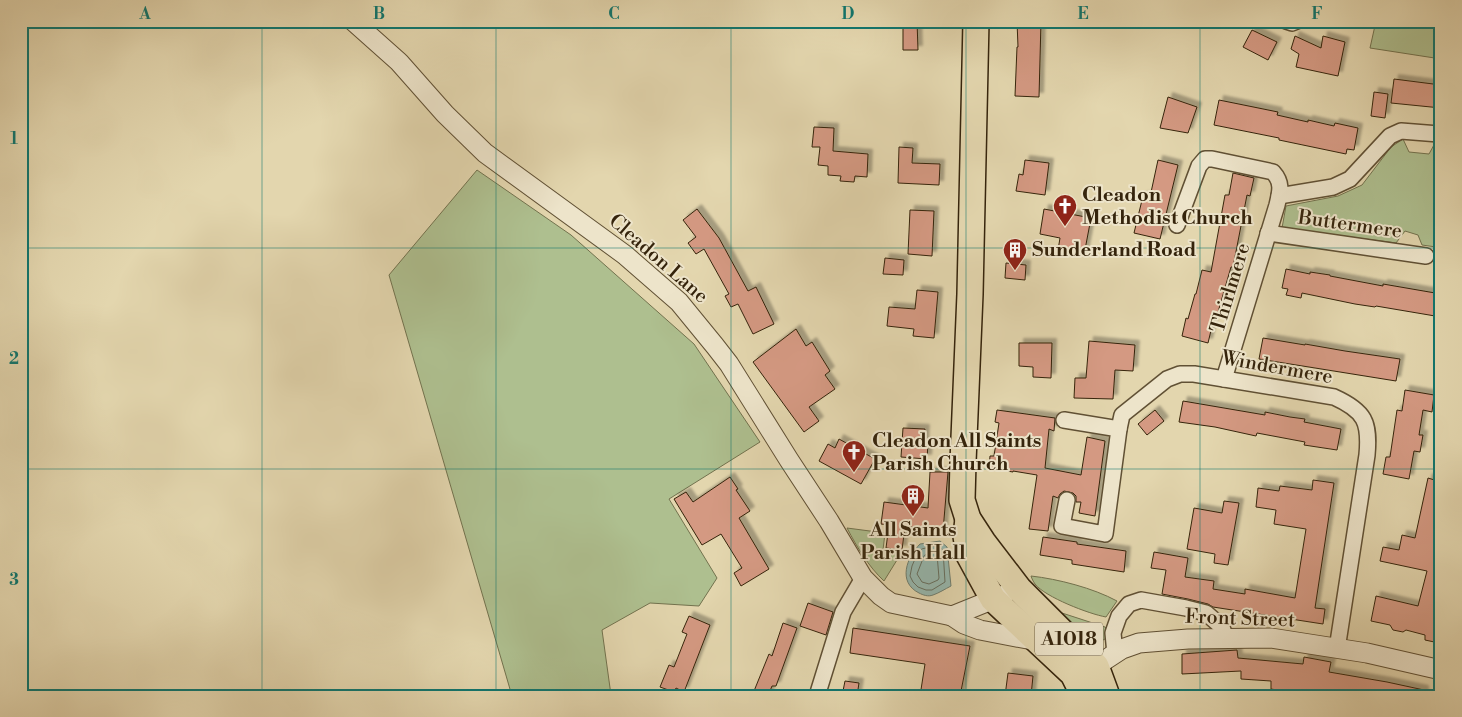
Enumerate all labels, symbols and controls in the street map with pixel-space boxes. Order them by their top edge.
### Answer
text: A [138,4,151,24]
text: B [373,4,385,24]
text: C [608,4,620,24]
text: D [842,4,855,24]
text: E [1077,4,1089,24]
text: F [1311,4,1323,24]
text: 1 [10,129,18,149]
place label: Cleadon Methodist Church [1082,183,1253,231]
church icon: Cleadon Methodist Church [1052,193,1078,227]
street label: Buttermere [1295,205,1404,245]
street label: Cleadon Lane [603,209,713,309]
building icon: Sunderland Road [1002,237,1028,271]
place label: Sunderland Road [1032,238,1197,263]
street label: Thirlmere [1205,240,1257,336]
street label: Windermere [1218,346,1335,390]
text: 2 [9,349,19,369]
place label: Cleadon All Saints Parish Church [872,429,1041,477]
church icon: Cleadon All Saints Parish Church [841,439,867,473]
building icon: All Saints Parish Hall [900,483,926,517]
place label: All Saints Parish Hall [860,518,966,566]
text: 3 [9,570,19,590]
street label: Front Street [1185,605,1295,633]
road number: A1018 [1035,622,1103,656]

